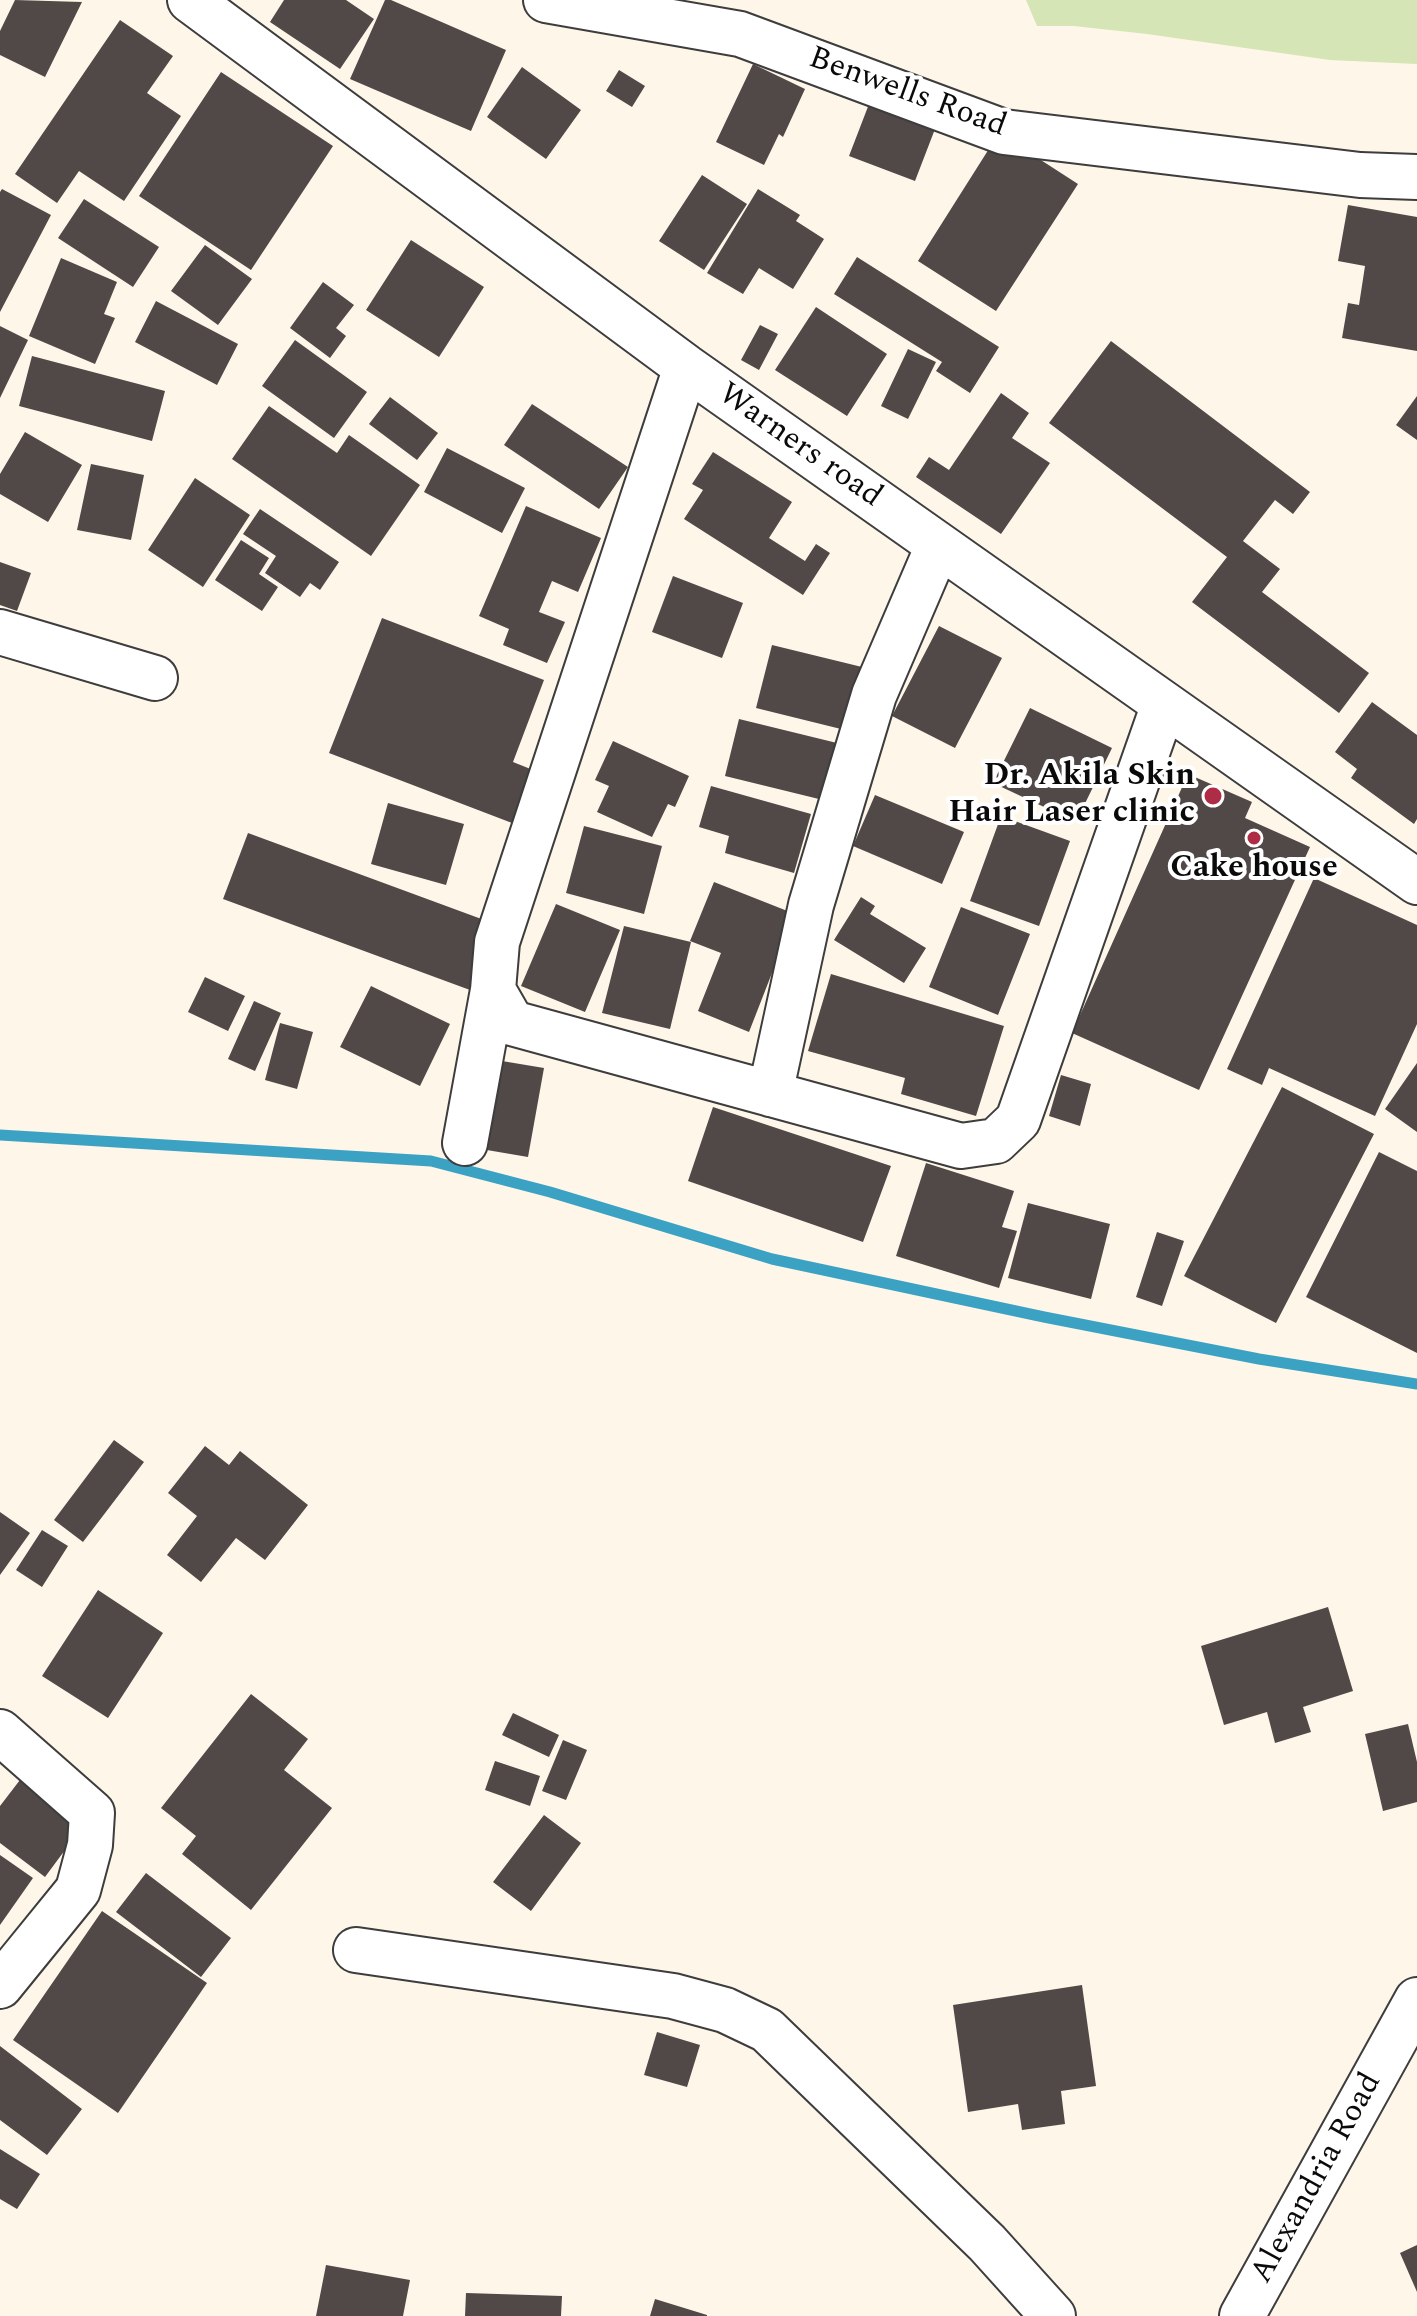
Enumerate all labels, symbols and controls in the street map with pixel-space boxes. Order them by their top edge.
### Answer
street label: Benwells Road [803,40,1011,148]
street label: Warners road [710,376,888,518]
place label: Dr. Akila Skin Hair Laser clinic [949,759,1195,834]
marker: Dr. Akila Skin Hair Laser clinic [1202,785,1224,807]
marker: Cake house [1245,829,1263,847]
place label: Cake house [1170,851,1338,889]
street label: Alexandria Road [1244,2067,1392,2291]

